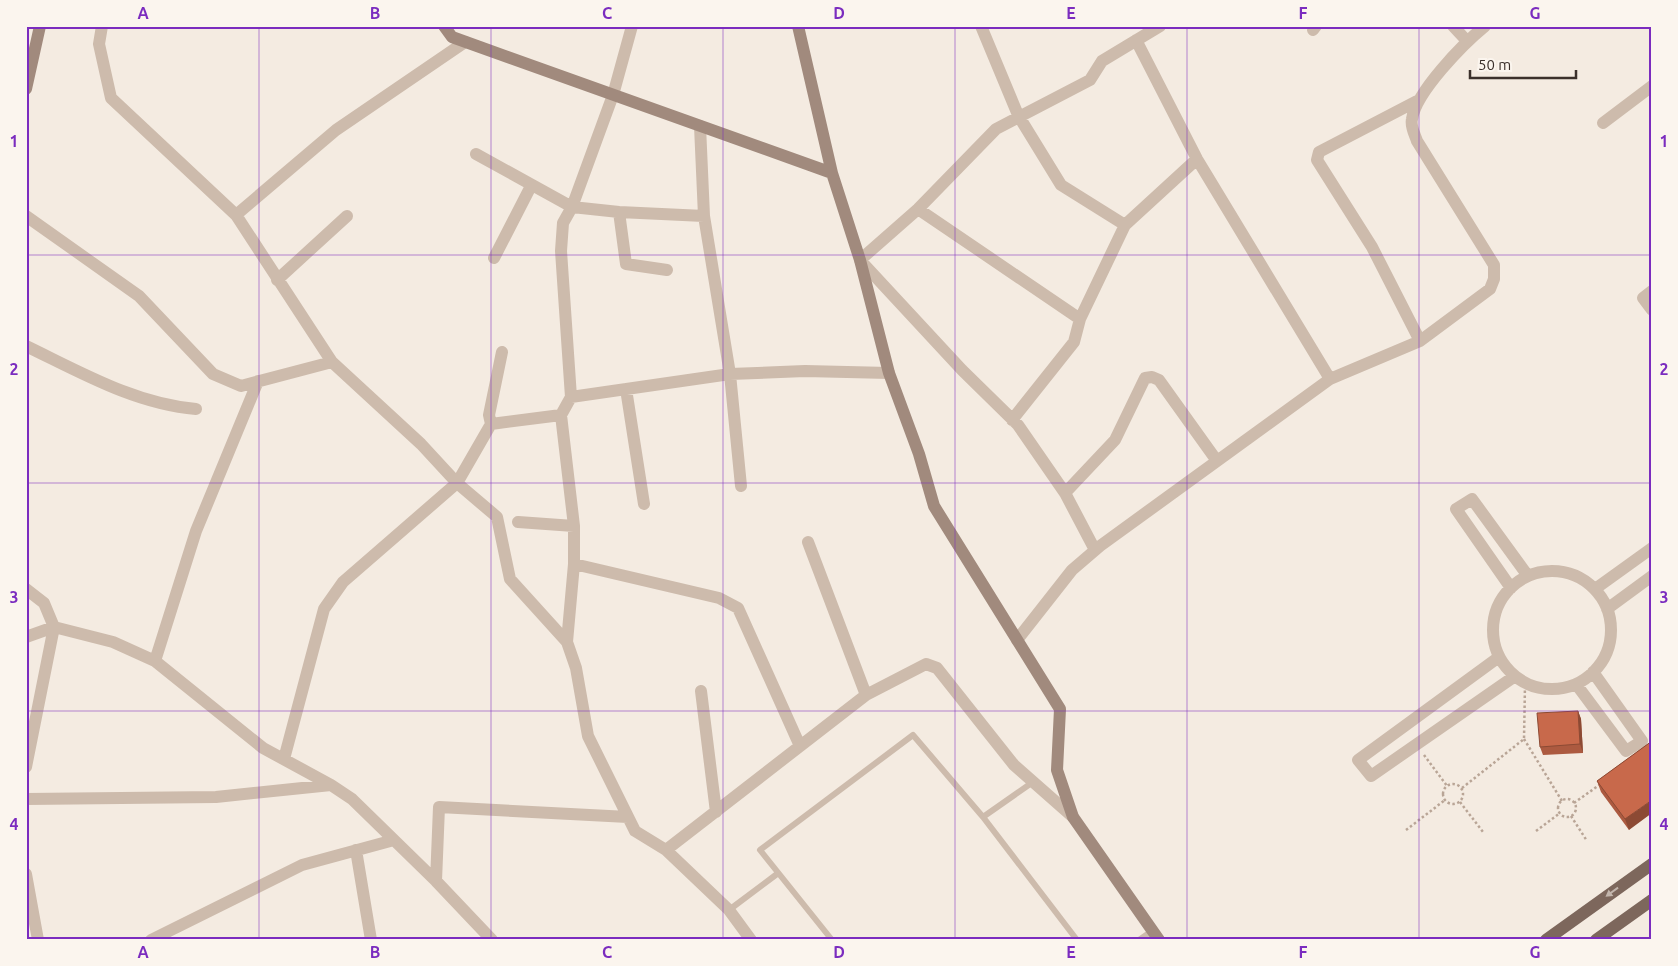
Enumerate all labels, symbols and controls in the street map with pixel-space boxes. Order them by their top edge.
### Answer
text: A [137,4,149,22]
text: B [370,4,380,22]
text: C [602,4,612,22]
text: D [833,4,845,22]
text: E [1066,4,1076,22]
text: F [1299,4,1308,22]
text: G [1529,4,1541,22]
scale bar [1470,48,1577,80]
text: 50 m [1478,56,1511,73]
text: 1 [9,132,19,150]
text: 1 [1659,132,1669,150]
text: 2 [9,360,19,378]
text: 2 [1659,360,1669,378]
text: 3 [9,588,19,606]
text: 3 [1659,588,1669,606]
text: 4 [9,815,19,833]
text: 4 [1659,815,1669,833]
one-way arrow [1605,887,1619,897]
text: A [137,943,149,961]
text: B [370,943,380,961]
text: C [602,943,612,961]
text: D [833,943,845,961]
text: E [1066,943,1076,961]
text: F [1299,943,1308,961]
text: G [1529,943,1541,961]

